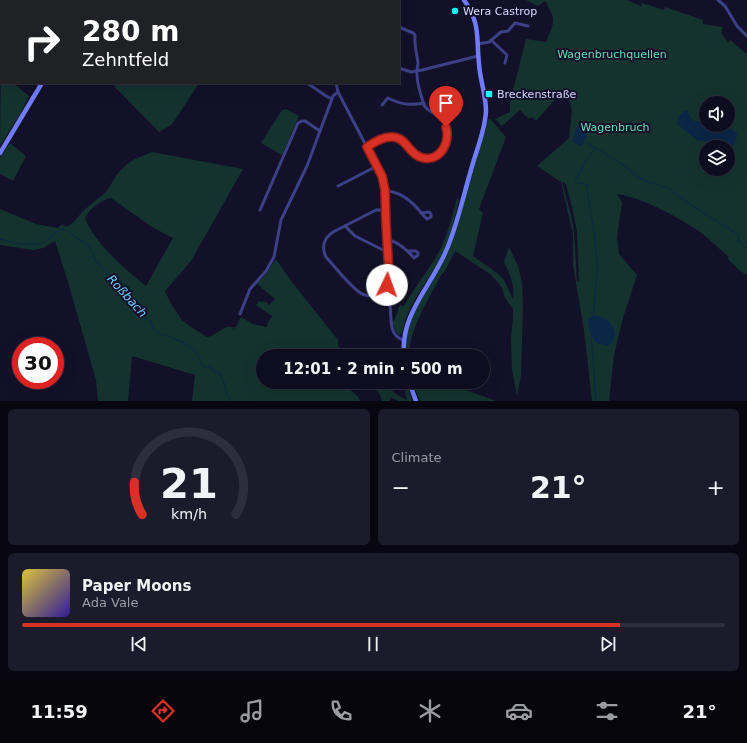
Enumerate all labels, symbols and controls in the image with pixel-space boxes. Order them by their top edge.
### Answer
place label: Wera Castrop [463,5,537,18]
marker: Wera Castrop [450,6,460,16]
text: 280 m [82,15,179,48]
icon: right [16,16,68,68]
park label: Wagenbruchquellen [557,48,667,61]
text: Zehntfeld [82,49,169,70]
pin [429,86,463,127]
place label: Breckenstraße [497,88,577,101]
marker: Breckenstraße [484,89,494,99]
icon: arrive [435,92,457,114]
map controls [699,96,735,176]
button: sound [699,96,735,132]
park label: Wagenbruch [580,121,650,134]
button: layers [699,140,735,176]
position arrow [366,264,408,306]
water label: Roßbach [104,272,150,320]
speed limit sign: 30 [12,337,64,389]
text: 12:01 · 2 min · 500 m [283,360,463,378]
text: Climate [392,450,442,465]
text: 21 [160,459,218,508]
text: 21° [530,470,587,505]
text: − [392,475,410,500]
text: + [707,475,725,500]
text: km/h [171,506,207,522]
text: Paper Moons [82,577,191,595]
text: Ada Vale [82,595,138,610]
icon: previous [128,633,150,655]
icon: pause [362,633,384,655]
icon: next [597,633,619,655]
icon: directions [149,697,177,725]
icon: music [238,697,266,725]
icon: phone [327,697,355,725]
icon: climate [416,697,444,725]
icon: car [505,697,533,725]
icon: filters [593,697,621,725]
text: 11:59 [30,701,88,722]
text: 21° [682,701,717,722]

